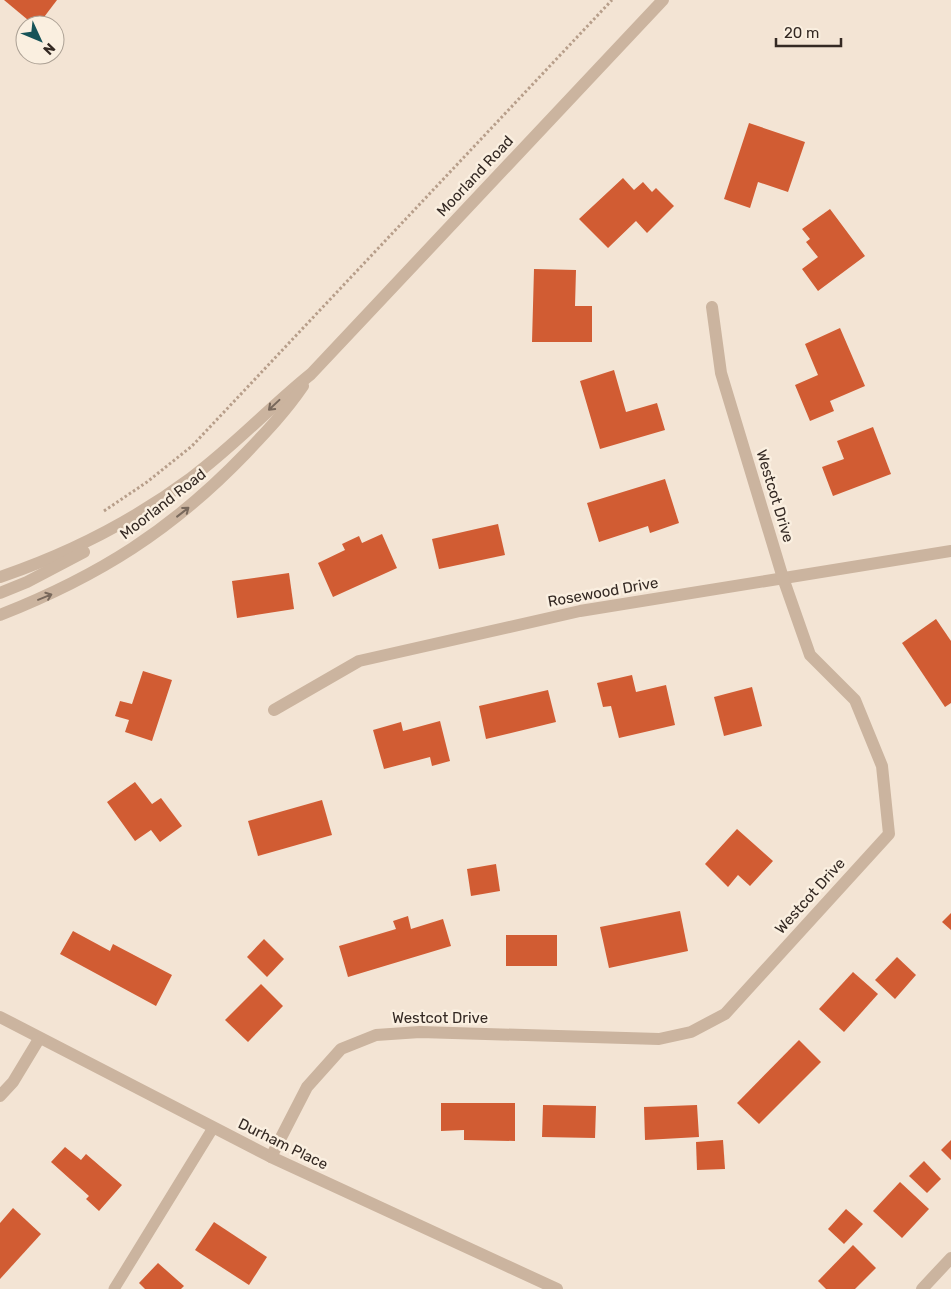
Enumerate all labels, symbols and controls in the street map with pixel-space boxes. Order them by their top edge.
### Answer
north arrow [15,15,65,65]
scale bar [776,15,841,47]
text: 20 m [784,24,819,42]
text: N [39,39,59,58]
street label: Moorland Road [433,132,517,220]
one-way arrow [267,399,280,411]
street label: Westcot Drive [752,447,798,545]
street label: Moorland Road [116,465,210,543]
one-way arrow [176,507,190,517]
street label: Rosewood Drive [546,573,660,611]
one-way arrow [37,592,52,601]
street label: Westcot Drive [771,854,849,938]
street label: Westcot Drive [392,1009,488,1027]
street label: Durham Place [235,1114,331,1174]

